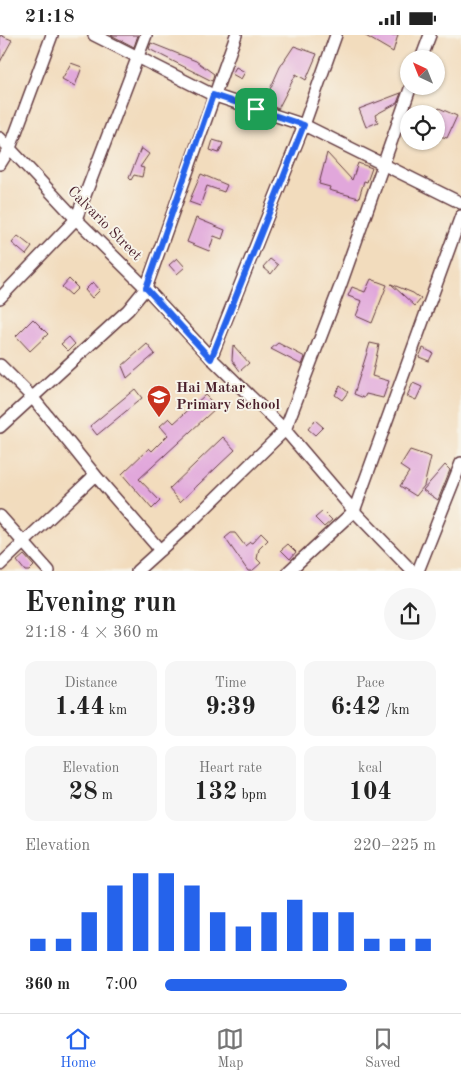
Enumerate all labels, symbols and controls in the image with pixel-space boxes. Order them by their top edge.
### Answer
text: 21:18 [25,8,74,27]
north arrow [400,50,445,95]
map controls [400,50,445,150]
pin [235,88,277,130]
icon: arrive [242,95,270,123]
button: locate [400,105,445,150]
street label: Calvario Street [64,184,144,264]
place label: Hai Matar Primary School [176,381,281,413]
school or university icon: Hai Matar Primary School [146,384,172,418]
button: share [384,588,436,640]
text: Evening run [25,590,177,618]
text: 21:18 · 4 × 360 m [25,625,158,641]
text: Distance [64,676,117,690]
text: Time [215,676,246,690]
text: Pace [356,676,384,690]
text: 1.44 [54,695,105,720]
text: 9:39 [205,695,256,720]
text: 6:42 [331,695,381,720]
text: km [105,703,127,717]
text: /km [381,703,410,717]
text: Elevation [62,761,119,775]
text: Heart rate [199,761,262,775]
text: kcal [358,761,382,775]
text: 28 [69,780,98,805]
text: 132 [194,780,238,805]
text: 104 [348,780,392,805]
text: m [98,788,113,802]
text: bpm [238,788,267,802]
text: Elevation [25,838,90,854]
text: 220–225 m [353,838,436,854]
text: 360 m [25,977,70,993]
text: 7:00 [105,977,137,993]
tab: Home [60,1025,96,1072]
tab: Map [216,1025,244,1072]
tab: Saved [365,1025,401,1072]

